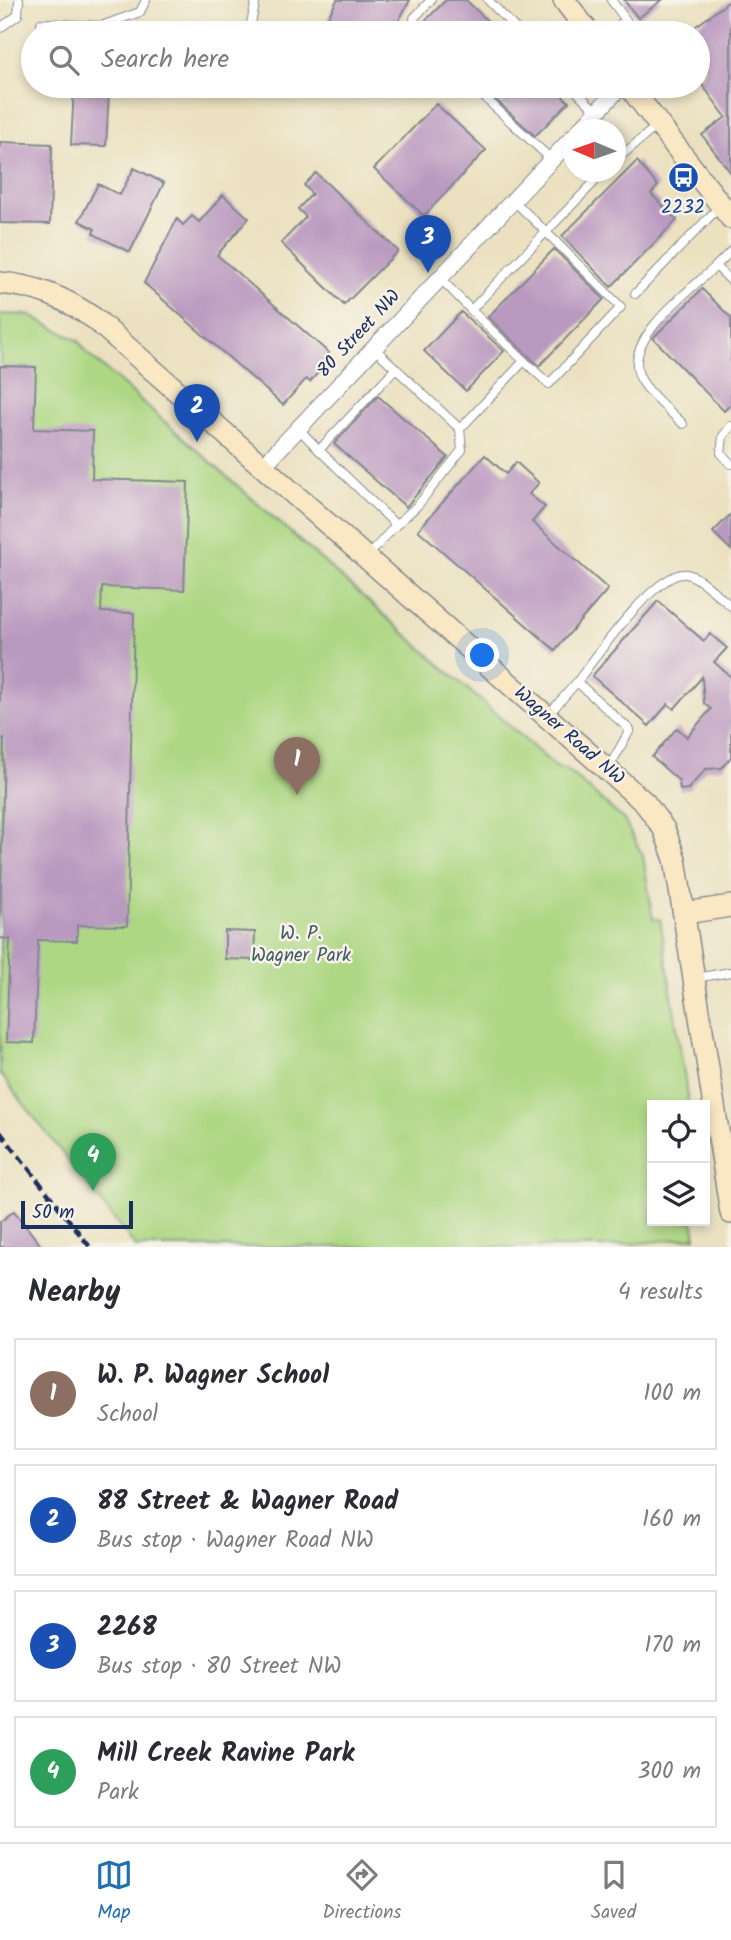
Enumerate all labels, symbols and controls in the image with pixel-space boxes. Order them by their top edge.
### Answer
search box [21,21,710,98]
text: Search here [101,39,229,81]
icon: search [45,41,83,79]
north arrow [563,119,626,182]
bus stop icon: 2232 [666,160,700,194]
place label: 2232 [661,193,705,223]
pin: 3 [405,215,451,273]
street label: 80 Street NW [310,283,408,385]
pin: 2 [174,384,220,442]
your location [465,638,499,672]
street label: Wagner Road NW [507,679,631,793]
pin: 1 [274,737,320,795]
park label: W. P. Wagner Park [251,919,351,971]
map controls [647,1100,710,1226]
button: locate [647,1100,710,1163]
pin: 4 [70,1133,116,1191]
button: layers [647,1163,710,1226]
scale bar [21,1198,133,1230]
text: 50 m [32,1198,74,1228]
text: Nearby [28,1269,120,1317]
text: 4 results [618,1275,703,1311]
text: W. P. Wagner School [97,1355,329,1397]
text: 1 [50,1376,56,1412]
text: 100 m [643,1376,701,1412]
text: School [97,1397,158,1433]
text: 88 Street & Wagner Road [97,1481,398,1523]
text: 2 [46,1502,60,1538]
text: 160 m [642,1502,701,1538]
text: Bus stop · Wagner Road NW [97,1523,374,1559]
text: 2268 [97,1607,157,1649]
text: 3 [47,1628,59,1664]
text: 170 m [644,1628,701,1664]
text: Bus stop · 80 Street NW [97,1649,341,1685]
text: Mill Creek Ravine Park [97,1733,354,1775]
text: 4 [47,1754,59,1790]
text: 300 m [637,1754,701,1790]
text: Park [97,1775,139,1811]
tab: Map [95,1856,133,1928]
tab: Directions [323,1856,401,1928]
tab: Saved [591,1856,636,1928]

